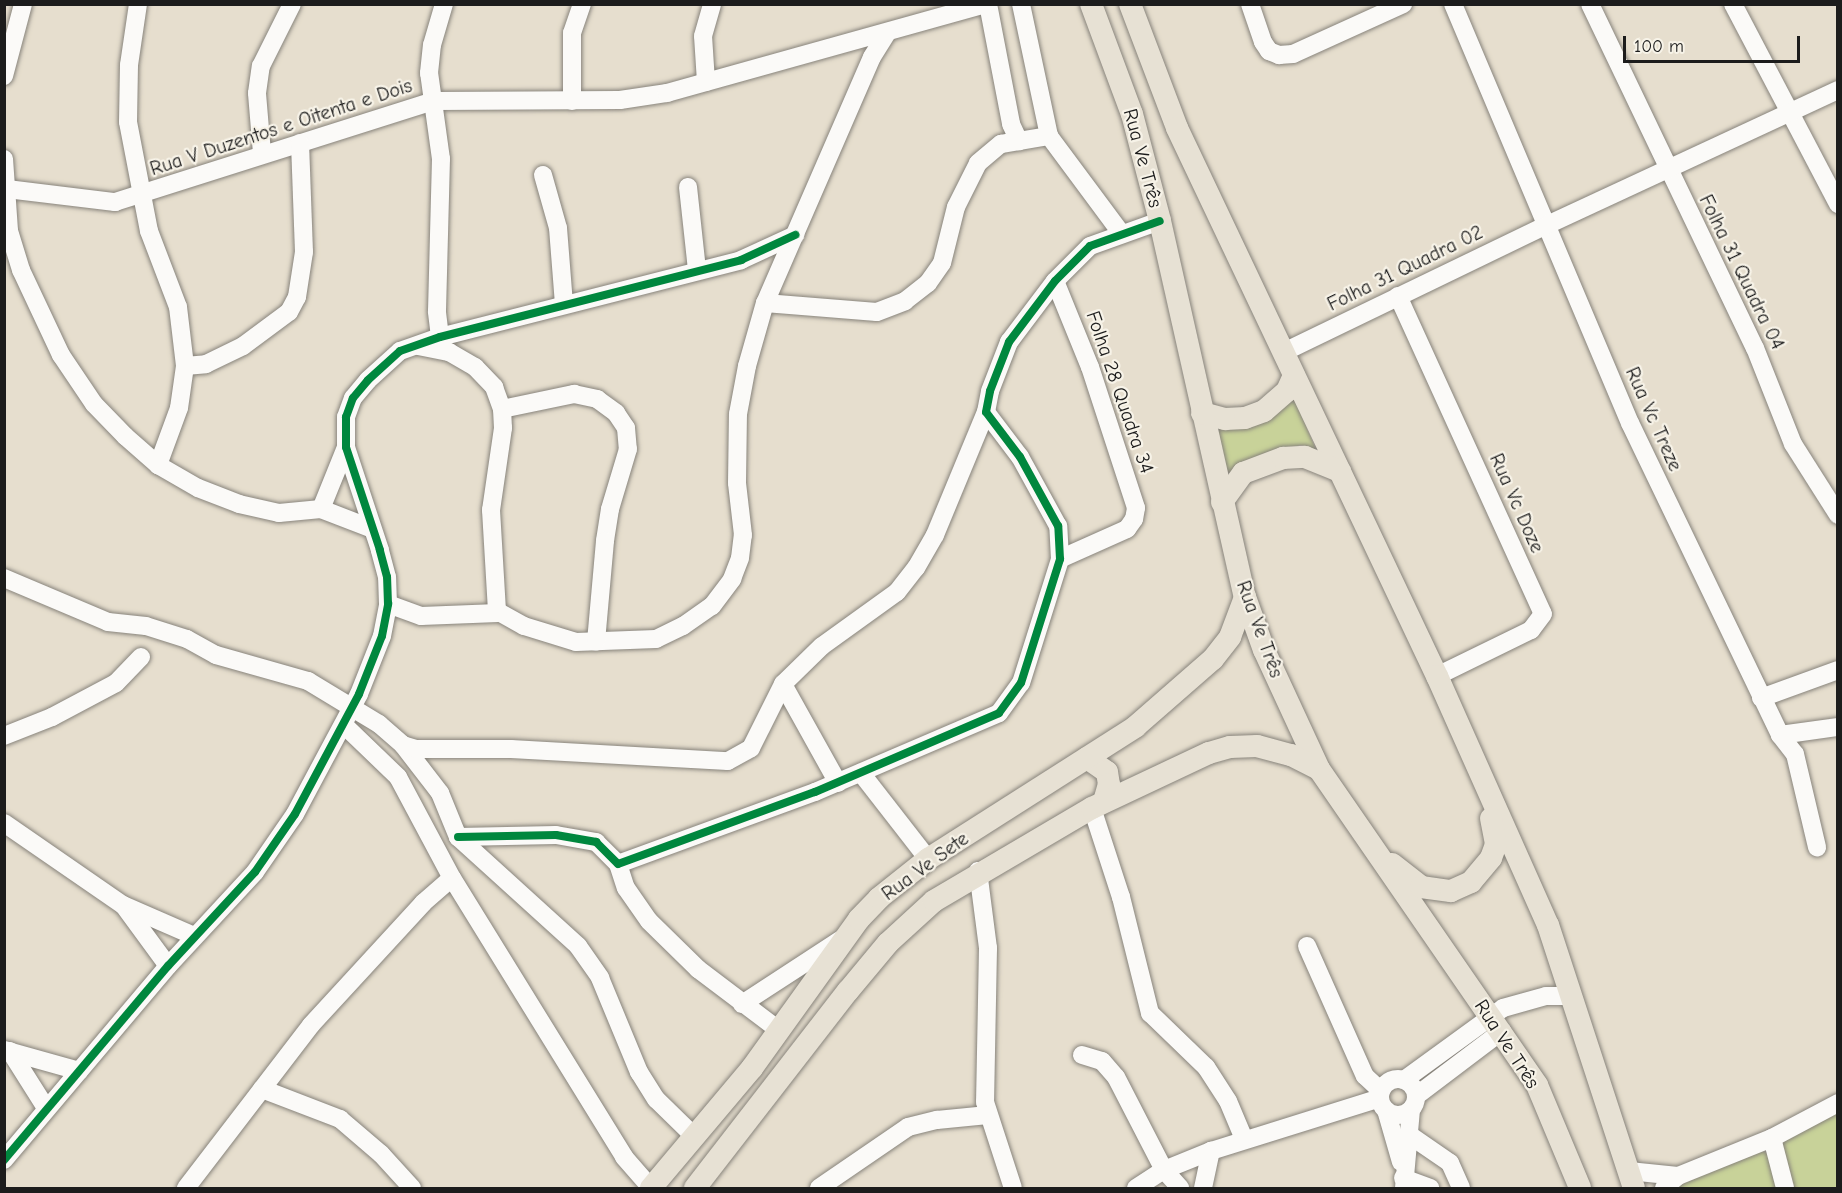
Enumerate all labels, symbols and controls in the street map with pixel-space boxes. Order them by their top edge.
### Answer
scale bar [1626,24,1803,62]
text: 100 m [1634,36,1684,57]
street label: Rua V Duzentos e Oitenta e Dois [147,73,415,181]
street label: Rua Ve Três [1118,106,1168,210]
street label: Folha 31 Quadra 04 [1694,191,1790,353]
street label: Folha 31 Quadra 02 [1323,220,1487,316]
street label: Folha 28 Quadra 34 [1081,308,1159,476]
street label: Rua Vc Treze [1620,363,1688,475]
street label: Rua Vc Doze [1484,450,1550,556]
street label: Rua Ve Três [1231,577,1289,681]
street label: Rua Ve Sete [877,826,973,906]
street label: Rua Ve Três [1469,995,1545,1093]

